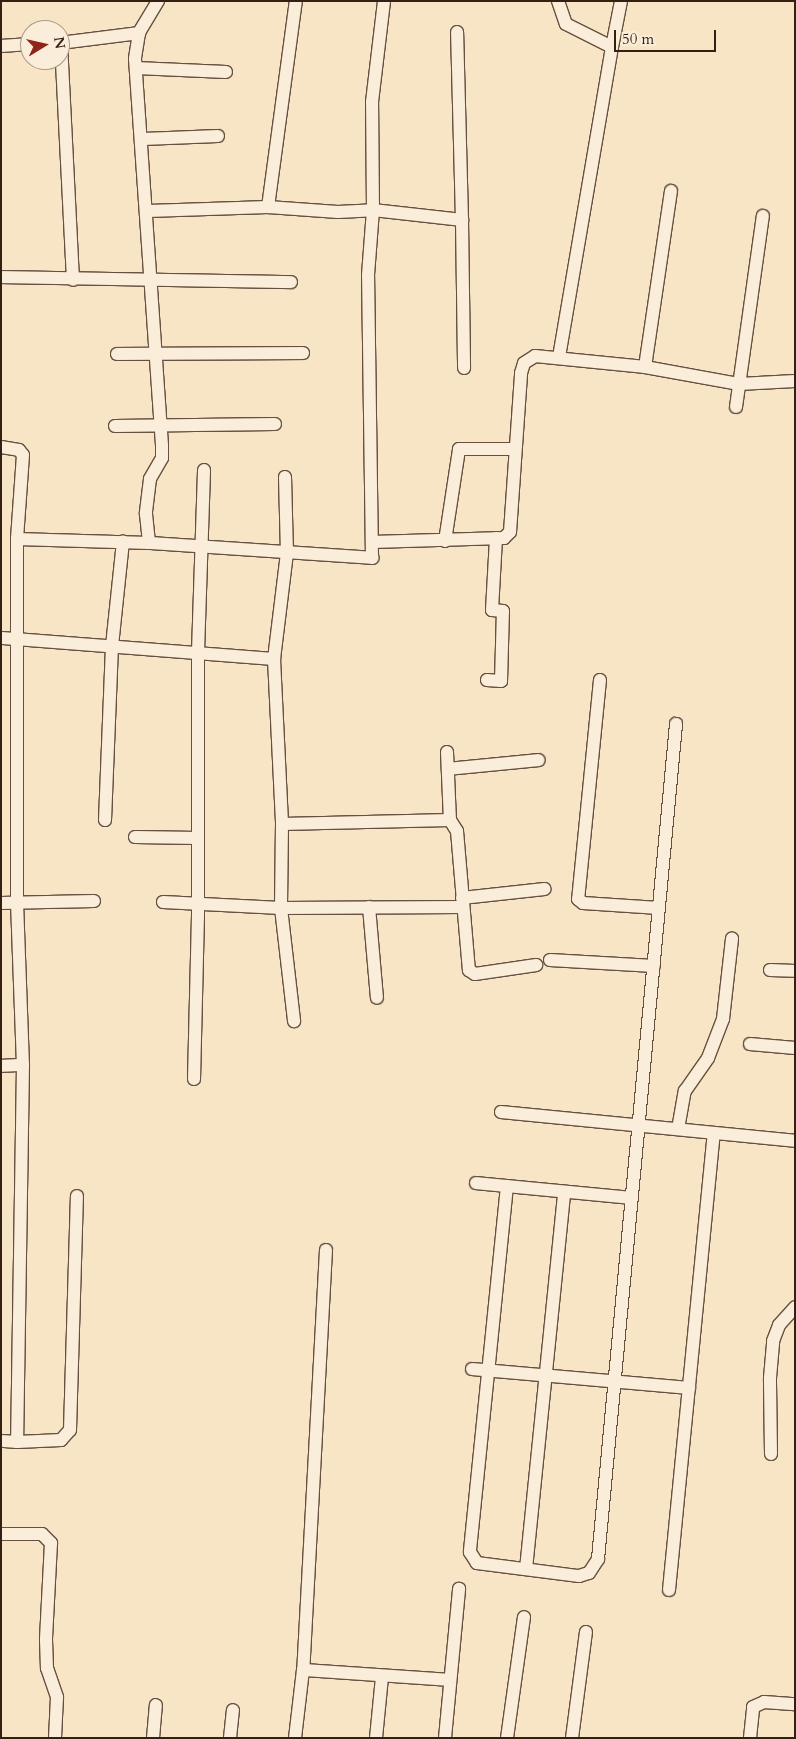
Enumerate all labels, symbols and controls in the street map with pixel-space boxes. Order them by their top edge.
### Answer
north arrow [20,20,70,70]
scale bar [616,20,718,52]
text: 50 m [622,29,654,49]
text: N [49,35,70,50]

